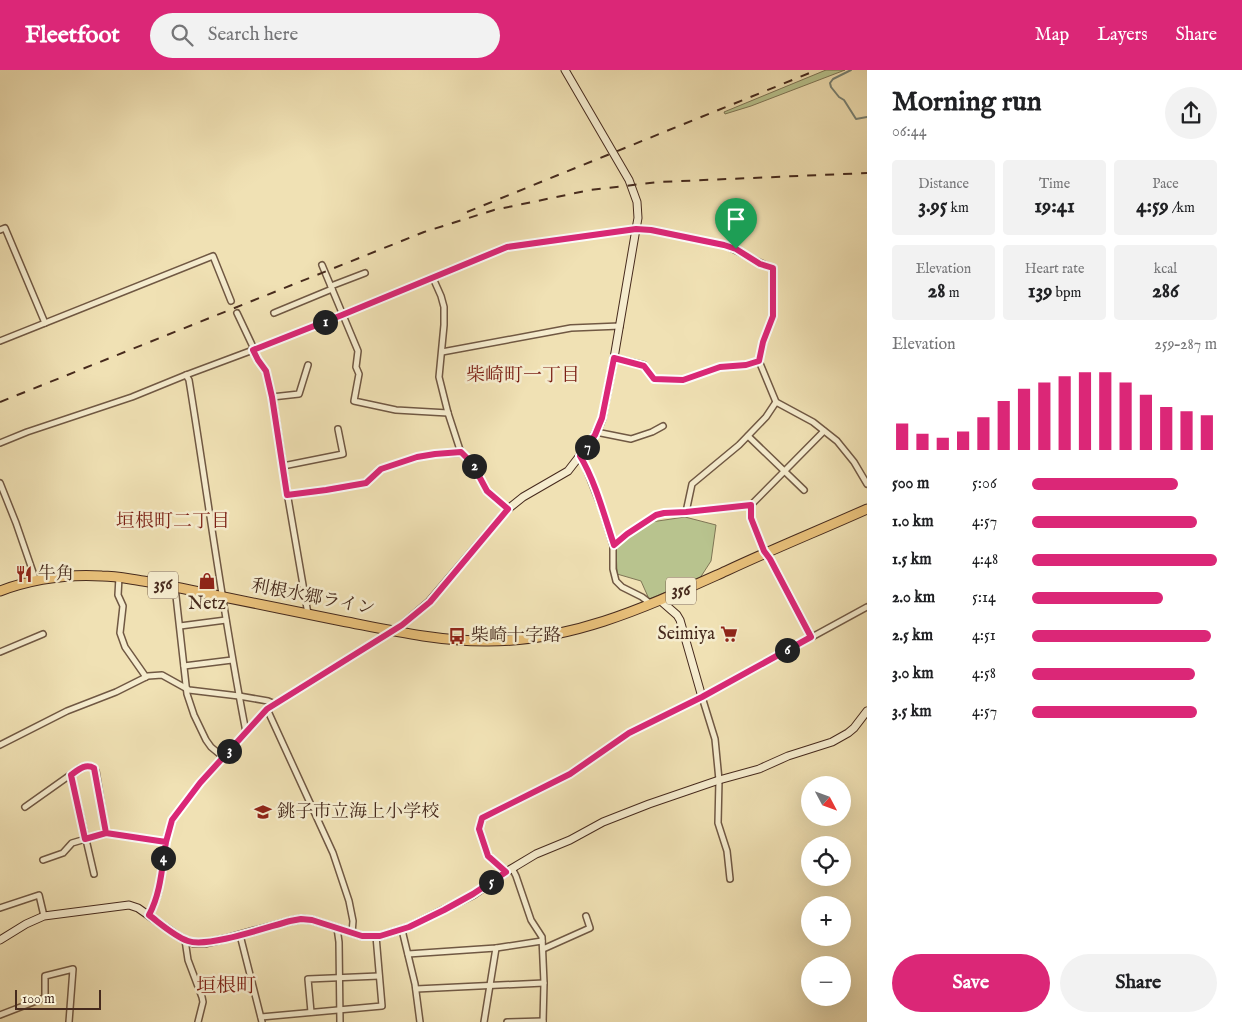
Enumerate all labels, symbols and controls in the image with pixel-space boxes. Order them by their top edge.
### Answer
search box [150,13,500,58]
text: Fleetfoot [25,20,120,51]
icon: search [168,21,196,49]
text: Search here [208,23,298,47]
text: Map [1035,24,1069,47]
text: Layers [1097,24,1148,47]
text: Share [1176,24,1217,47]
text: Morning run [892,85,1042,120]
button: share [1165,87,1217,139]
text: 06:44 [892,122,927,142]
text: Distance [918,175,969,193]
text: Time [1039,175,1070,193]
text: Pace [1152,175,1179,193]
text: 3.95 [918,193,947,220]
text: 19:41 [1034,193,1075,220]
text: 4:59 [1136,193,1169,220]
pin [715,198,757,249]
text: km [947,199,969,217]
text: /km [1169,199,1195,217]
icon: arrive [722,205,750,233]
text: Elevation [916,260,971,278]
text: Heart rate [1025,260,1084,278]
text: kcal [1154,260,1177,278]
text: 28 [928,278,946,305]
text: 139 [1028,278,1052,305]
text: 286 [1152,278,1179,305]
text: m [946,284,959,302]
text: bpm [1052,284,1081,302]
pin: 1 [312,310,338,334]
text: 1 [323,313,328,331]
text: Elevation [892,335,955,355]
text: 259–287 m [1154,335,1217,355]
district label: 柴崎町一丁目 [466,364,580,388]
pin: 7 [574,434,600,460]
text: 7 [584,438,591,456]
pin: 2 [462,454,486,478]
text: 2 [471,457,478,475]
text: 500 m [892,474,929,494]
text: 5:06 [972,474,997,494]
district label: 垣根町二丁目 [116,510,230,534]
text: 1.0 km [892,512,934,532]
text: 4:57 [972,512,997,532]
text: 1.5 km [892,550,932,570]
text: 4:48 [972,550,998,570]
place label: 牛角 [38,563,74,586]
restaurant icon: 牛角 [14,564,34,584]
shop icon: Netz [197,571,217,591]
road number: 356 [148,572,178,598]
street label: 利根水郷ライン [249,575,377,621]
road number: 356 [666,578,696,604]
text: 2.0 km [892,588,935,608]
text: 5:14 [972,588,996,608]
place label: Netz [188,593,226,616]
place label: Seimiya [658,623,715,646]
supermarket icon: Seimiya [719,624,739,644]
place label: 柴崎十字路 [471,625,561,648]
bus stop icon: 柴崎十字路 [447,626,467,646]
text: 2.5 km [892,626,933,646]
text: 4:51 [972,626,996,646]
pin: 6 [774,638,800,662]
text: 6 [785,641,790,659]
text: 3.0 km [892,664,934,684]
text: 4:58 [972,664,996,684]
text: 3.5 km [892,702,932,722]
text: 4:57 [972,702,997,722]
pin: 3 [216,738,242,764]
text: 3 [227,742,232,760]
north arrow [801,776,851,826]
map controls [801,776,851,1006]
place label: 銚子市立海上小学校 [277,801,439,824]
school or university icon: 銚子市立海上小学校 [253,802,273,822]
button: locate [801,836,851,886]
pin: 4 [150,846,176,870]
text: 4 [160,849,167,867]
pin: 5 [478,870,504,894]
text: 5 [489,873,494,891]
button: + [801,896,851,946]
button: Save [892,954,1050,1012]
button: Share [1060,954,1217,1012]
button: − [801,956,851,1006]
district label: 垣根町 [196,974,256,999]
scale bar [15,987,101,1010]
text: 100 m [22,990,55,1008]

